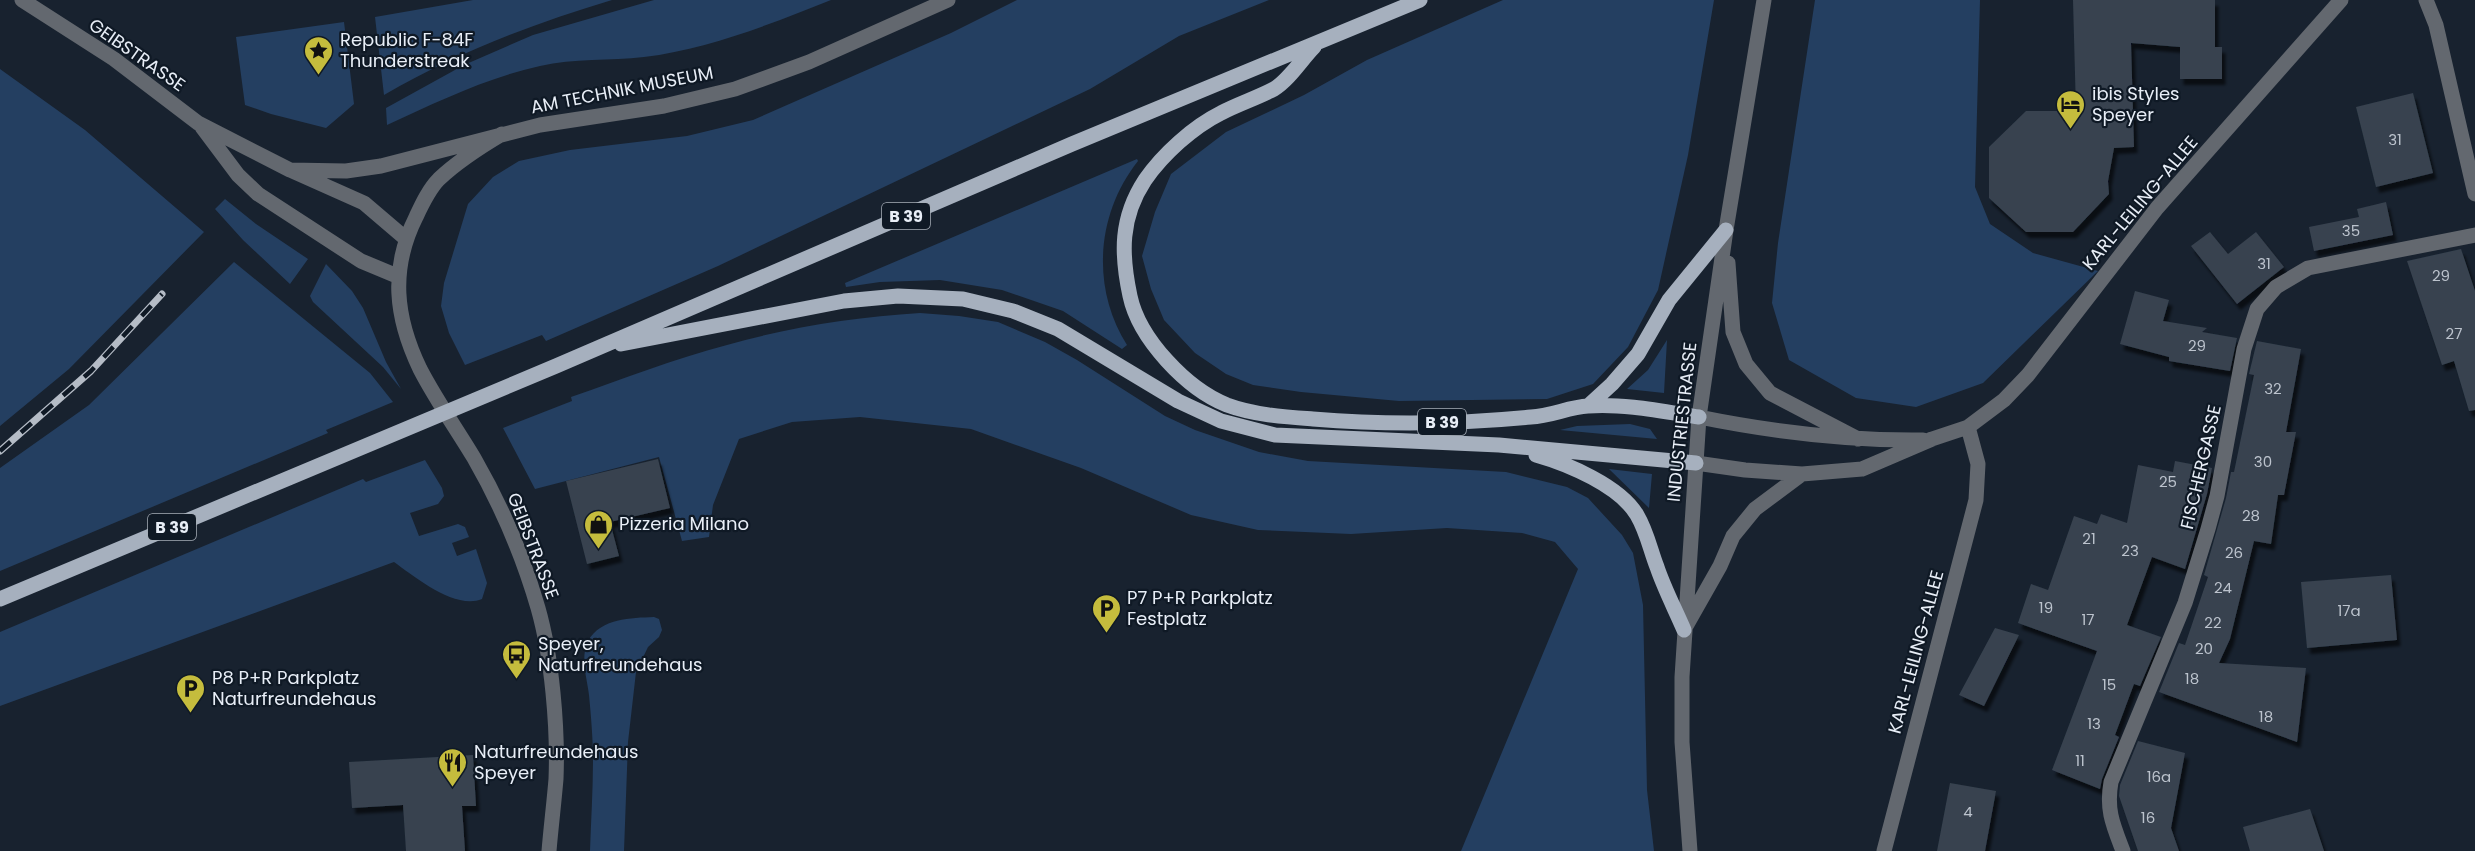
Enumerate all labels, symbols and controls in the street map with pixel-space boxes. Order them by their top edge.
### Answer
street label: GEIBSTRASSE [84,12,191,97]
place label: Republic F-84F Thunderstreak [340,27,473,73]
place icon: Republic F-84F Thunderstreak [303,34,335,76]
street label: AM TECHNIK MUSEUM [528,60,715,119]
place label: ibis Styles Speyer [2092,81,2179,127]
hotel icon: ibis Styles Speyer [2055,88,2087,130]
house number: 31 [2388,129,2402,150]
street label: KARL-LEILING-ALLEE [2076,130,2203,275]
road number: B 39 [882,203,930,229]
house number: 35 [2342,220,2360,241]
house number: 31 [2257,253,2271,274]
house number: 29 [2432,265,2450,286]
house number: 27 [2446,323,2462,344]
house number: 29 [2188,335,2206,356]
street label: INDUSTRIESTRASSE [1661,341,1702,503]
house number: 32 [2264,378,2282,399]
street label: FISCHERGASSE [2174,402,2227,532]
road number: B 39 [1418,409,1466,435]
house number: 30 [2254,451,2272,472]
house number: 25 [2159,471,2177,492]
street label: GEIBSTRASSE [502,489,565,603]
house number: 28 [2242,505,2260,526]
shop icon: Pizzeria Milano [582,508,614,550]
place label: Pizzeria Milano [619,511,749,536]
road number: B 39 [148,514,196,540]
house number: 21 [2082,528,2096,549]
house number: 23 [2121,540,2139,561]
house number: 26 [2225,542,2243,563]
street label: KARL-LEILING-ALLEE [1882,568,1949,736]
house number: 24 [2214,577,2232,598]
place label: P7 P+R Parkplatz Festplatz [1127,585,1273,631]
parking icon: P7 P+R Parkplatz Festplatz [1090,592,1122,634]
house number: 19 [2039,597,2053,618]
house number: 17a [2337,600,2361,621]
house number: 17 [2082,609,2095,630]
house number: 22 [2204,612,2222,633]
place label: Speyer, Naturfreundehaus [538,631,702,677]
bus stop icon: Speyer, Naturfreundehaus [501,638,533,680]
house number: 20 [2195,638,2213,659]
place label: P8 P+R Parkplatz Naturfreundehaus [212,665,376,711]
house number: 18 [2185,668,2199,689]
parking icon: P8 P+R Parkplatz Naturfreundehaus [175,672,207,714]
house number: 15 [2102,674,2116,695]
house number: 18 [2259,706,2273,727]
house number: 13 [2087,713,2101,734]
place label: Naturfreundehaus Speyer [474,739,638,785]
restaurant icon: Naturfreundehaus Speyer [437,746,469,788]
house number: 11 [2075,750,2085,771]
house number: 16a [2147,766,2171,787]
house number: 4 [1963,801,1973,822]
house number: 16 [2141,807,2155,828]

